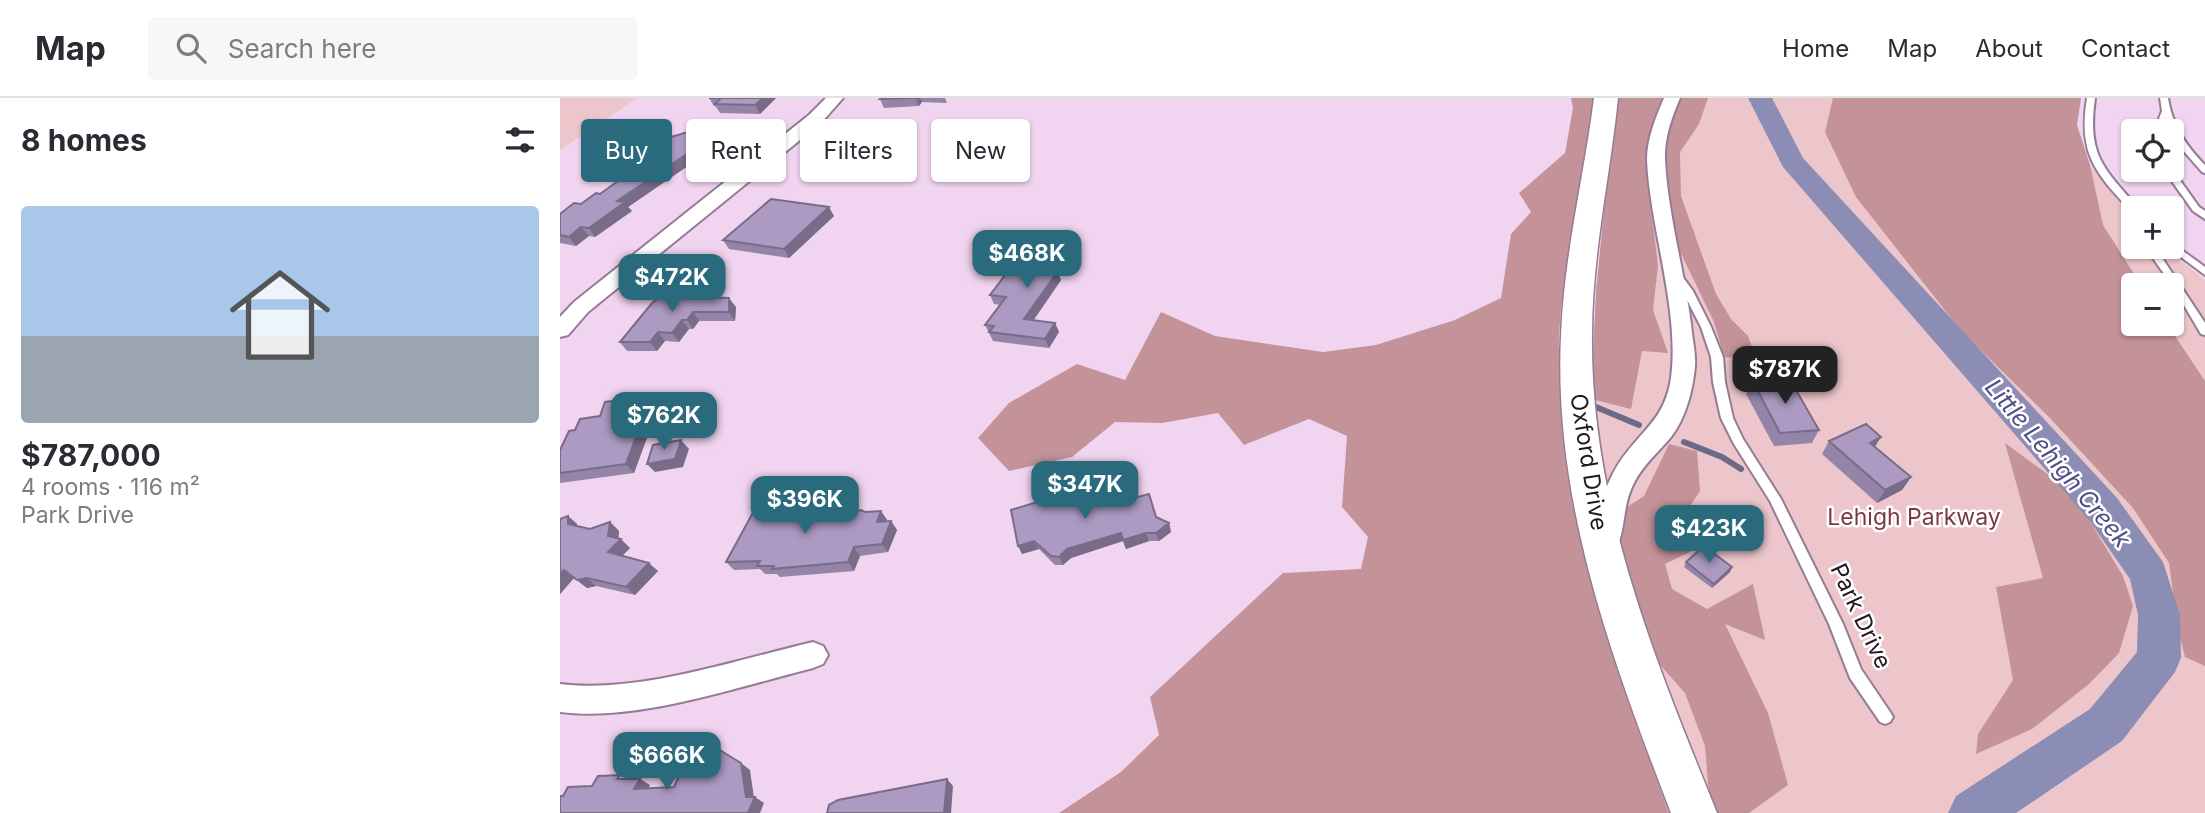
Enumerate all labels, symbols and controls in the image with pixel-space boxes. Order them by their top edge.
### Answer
search box [148,17,638,80]
text: Map [35,28,106,68]
icon: search [172,29,210,67]
text: Search here [228,33,376,64]
text: Home [1782,34,1849,63]
text: Map [1887,34,1937,63]
text: About [1975,34,2043,63]
text: Contact [2081,34,2170,63]
chip: Buy [581,119,672,182]
chip: Rent [686,119,786,182]
chip: Filters [800,119,917,182]
chip: New [931,119,1030,182]
map controls [2121,119,2184,336]
button: locate [2121,119,2184,182]
icon: filters [501,121,539,159]
text: 8 homes [21,122,147,158]
button: + [2121,196,2184,259]
pin: $468K [978,230,1076,290]
text: $468K [988,239,1066,267]
icon: home [217,252,343,378]
pin: $472K [623,254,721,314]
text: $472K [634,263,710,291]
button: − [2121,273,2184,336]
pin: $787K [1736,346,1834,406]
text: $787K [1749,355,1822,383]
water label: Little Lehigh Creek [1979,373,2137,554]
pin: $762K [615,392,713,452]
street label: Oxford Drive [1564,392,1614,532]
text: $762K [627,401,701,429]
text: $787,000 [21,437,161,473]
pin: $347K [1036,462,1134,521]
text: $347K [1047,470,1123,498]
text: 4 rooms · 116 m² [21,473,200,501]
pin: $396K [756,476,854,536]
text: $396K [767,485,843,513]
text: Park Drive [21,501,134,529]
park label: Lehigh Parkway [1827,503,2001,531]
pin: $423K [1660,505,1758,565]
text: $423K [1671,514,1747,542]
street label: Park Drive [1824,559,1898,673]
pin: $666K [618,732,716,792]
text: $666K [629,741,705,769]

